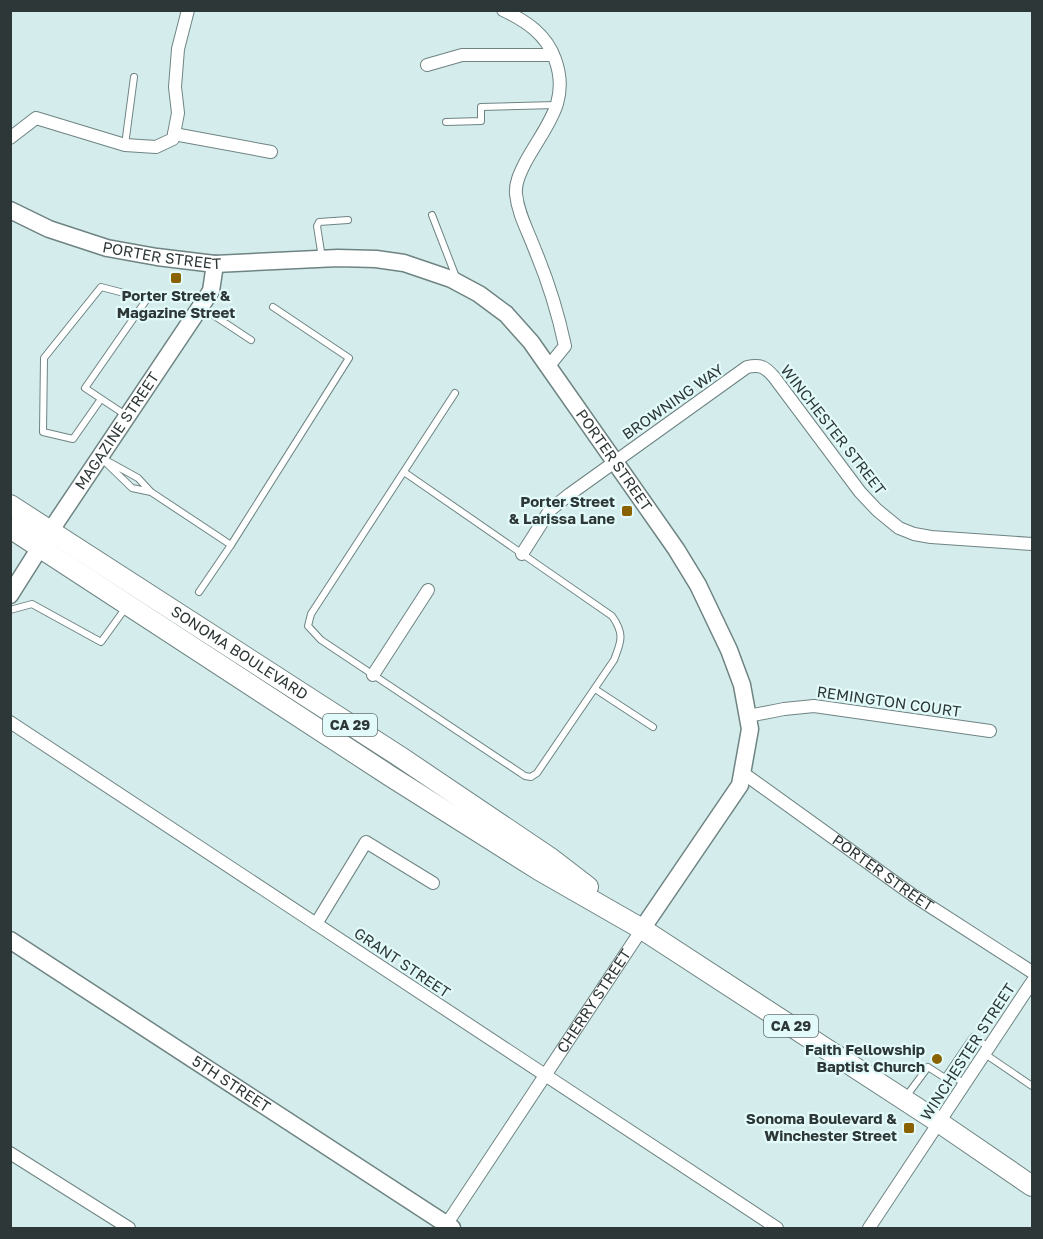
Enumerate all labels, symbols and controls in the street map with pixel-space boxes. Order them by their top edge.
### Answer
street label: PORTER STREET [101,237,222,272]
marker: Porter Street & Magazine Street [169,271,183,285]
place label: Porter Street & Magazine Street [117,286,235,321]
street label: BROWNING WAY [618,359,727,443]
street label: WINCHESTER STREET [778,361,890,498]
street label: MAGAZINE STREET [71,368,162,493]
street label: PORTER STREET [573,405,656,514]
place label: Porter Street & Larissa Lane [509,492,615,527]
marker: Porter Street & Larissa Lane [620,504,634,518]
street label: SONOMA BOULEVARD [168,601,312,703]
street label: REMINGTON COURT [816,682,962,720]
road number: CA 29 [323,714,377,736]
street label: PORTER STREET [829,830,937,914]
street label: GRANT STREET [351,923,454,1001]
street label: CHERRY STREET [552,945,634,1056]
street label: WINCHESTER STREET [916,980,1018,1123]
road number: CA 29 [764,1015,818,1037]
place label: Faith Fellowship Baptist Church [805,1040,925,1075]
street label: 5TH STREET [189,1051,274,1115]
marker: Faith Fellowship Baptist Church [930,1052,944,1066]
place label: Sonoma Boulevard & Winchester Street [746,1109,897,1144]
marker: Sonoma Boulevard & Winchester Street [902,1121,916,1135]

